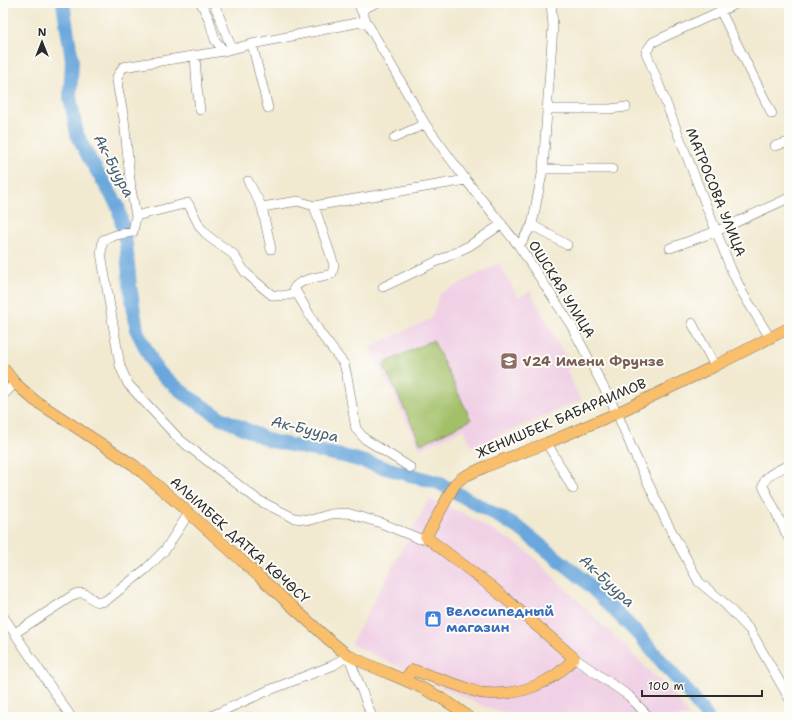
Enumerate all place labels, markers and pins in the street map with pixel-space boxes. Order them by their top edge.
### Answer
school or university icon: √24 Имени Фрунзе [499,351,519,371]
place label: √24 Имени Фрунзе [522,352,664,370]
place label: Велосипедный магазин [446,602,554,636]
shop icon: Велосипедный магазин [423,609,443,629]

